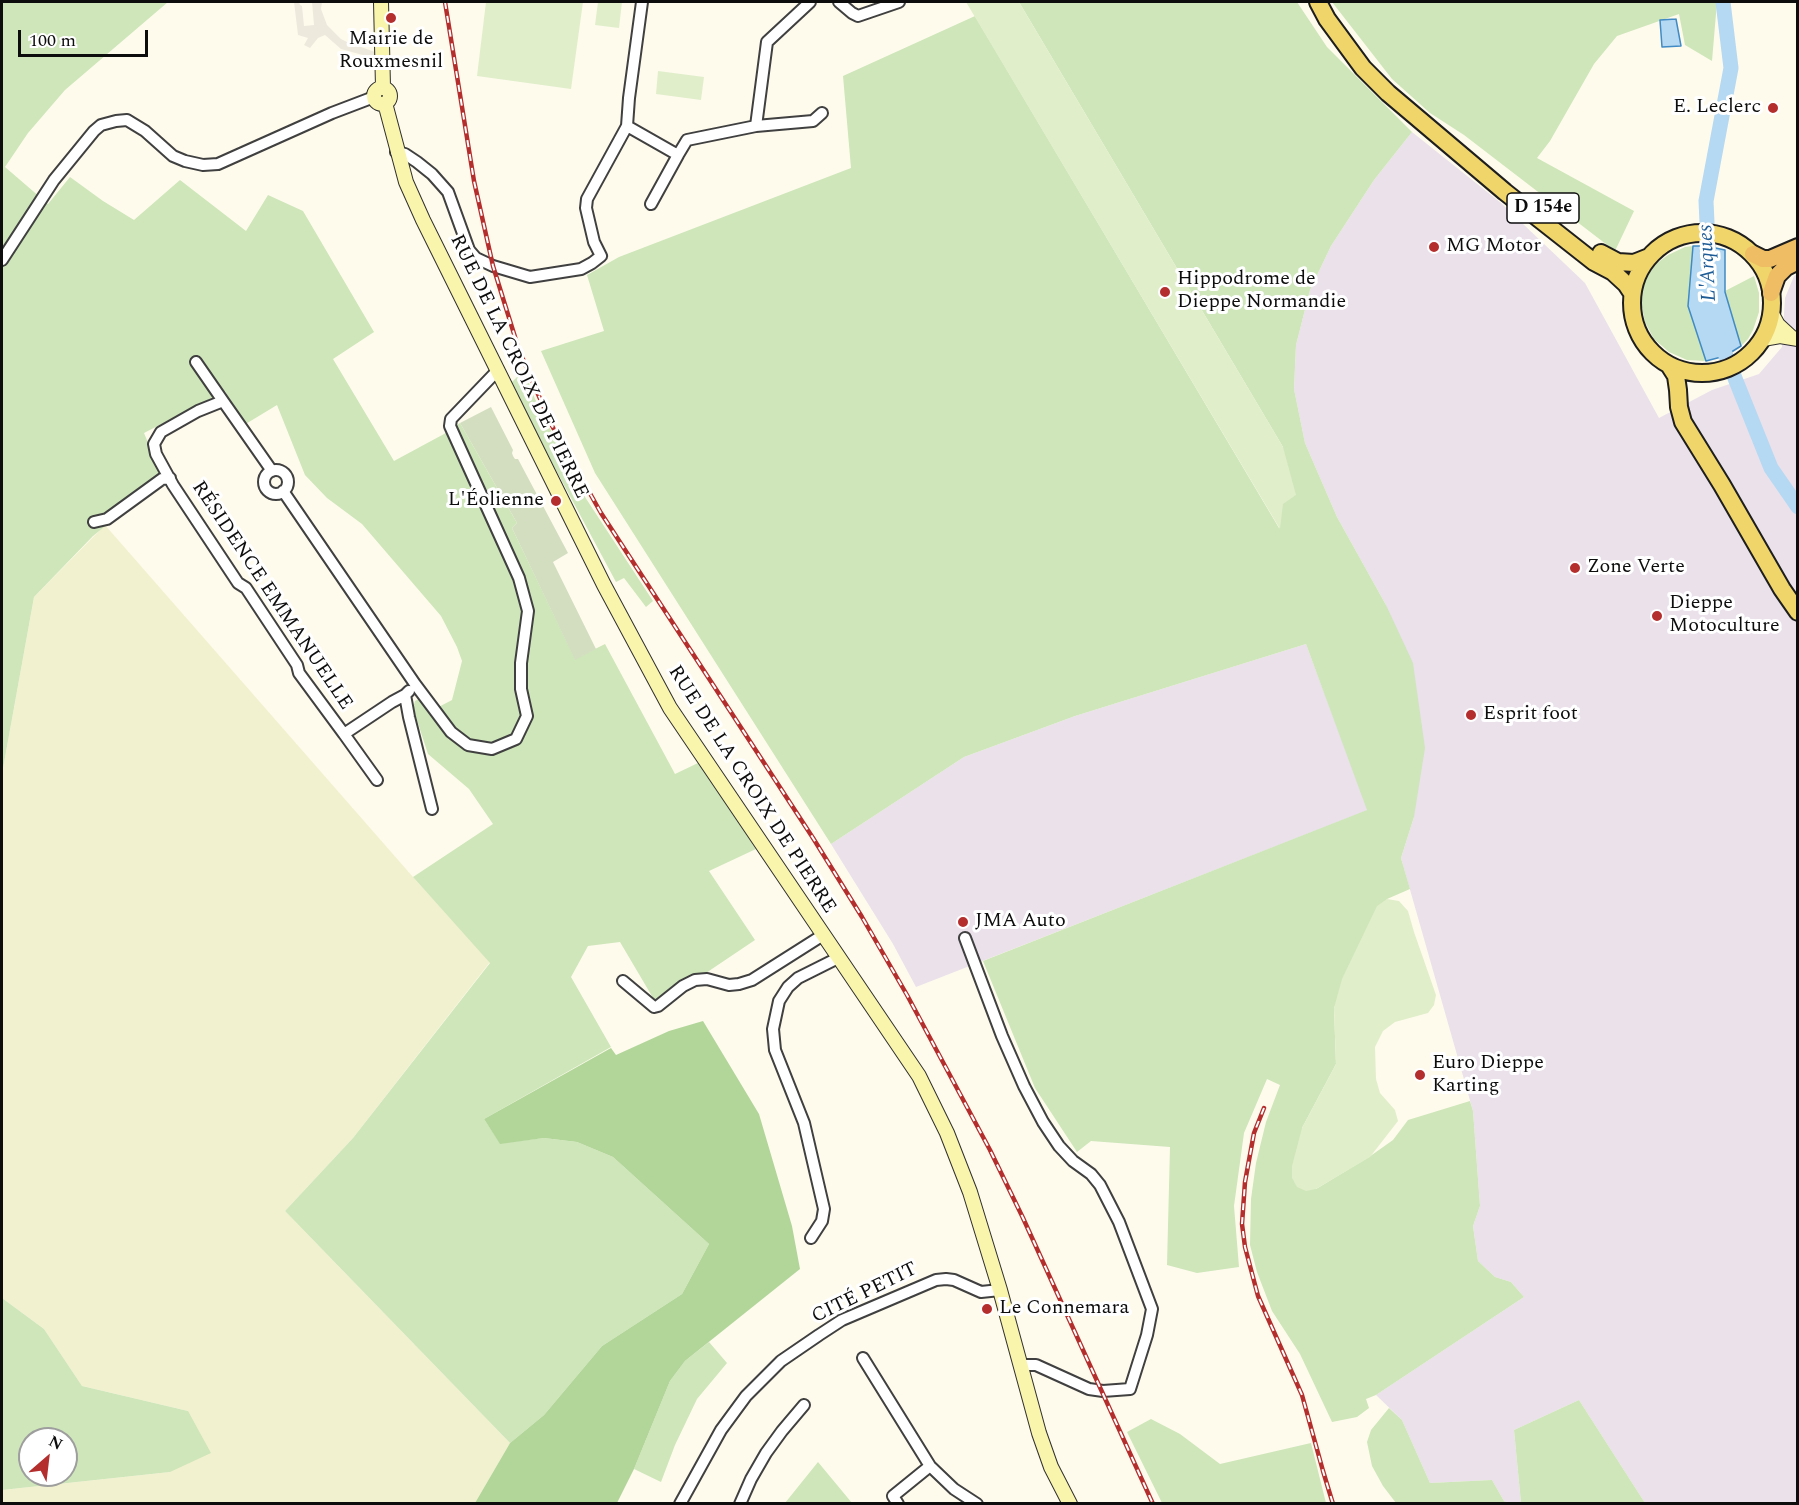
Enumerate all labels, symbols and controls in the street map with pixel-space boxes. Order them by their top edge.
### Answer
marker: Mairie de Rouxmesnil [384,11,398,25]
scale bar [21,18,152,56]
text: 100 m [29,27,76,54]
place label: Mairie de Rouxmesnil [339,28,443,75]
place label: E. Leclerc [1673,96,1761,120]
marker: E. Leclerc [1766,101,1780,115]
road number: D 154e [1507,193,1579,223]
water label: L'Arques [1694,224,1724,302]
street label: RUE DE LA CROIX DE PIERRE [443,231,593,503]
place label: MG Motor [1446,235,1541,259]
marker: MG Motor [1427,240,1441,254]
place label: Hippodrome de Dieppe Normandie [1177,268,1346,315]
marker: Hippodrome de Dieppe Normandie [1158,285,1172,299]
street label: RÉSIDENCE EMMANUELLE [185,477,357,715]
place label: L'Éolienne [448,489,544,513]
marker: L'Éolienne [549,494,563,508]
place label: Zone Verte [1587,556,1685,580]
marker: Zone Verte [1568,561,1582,575]
place label: Dieppe Motoculture [1669,592,1780,639]
marker: Dieppe Motoculture [1650,609,1664,623]
street label: RUE DE LA CROIX DE PIERRE [662,661,840,919]
place label: Esprit foot [1483,703,1578,727]
marker: Esprit foot [1464,708,1478,722]
place label: JMA Auto [975,910,1066,934]
marker: JMA Auto [956,915,970,929]
place label: Euro Dieppe Karting [1432,1052,1544,1099]
marker: Euro Dieppe Karting [1413,1068,1427,1082]
street label: CITÉ PETIT [808,1258,922,1330]
place label: Le Connemara [999,1297,1129,1321]
marker: Le Connemara [980,1302,994,1316]
north arrow [18,1427,78,1487]
text: N [44,1429,67,1457]

